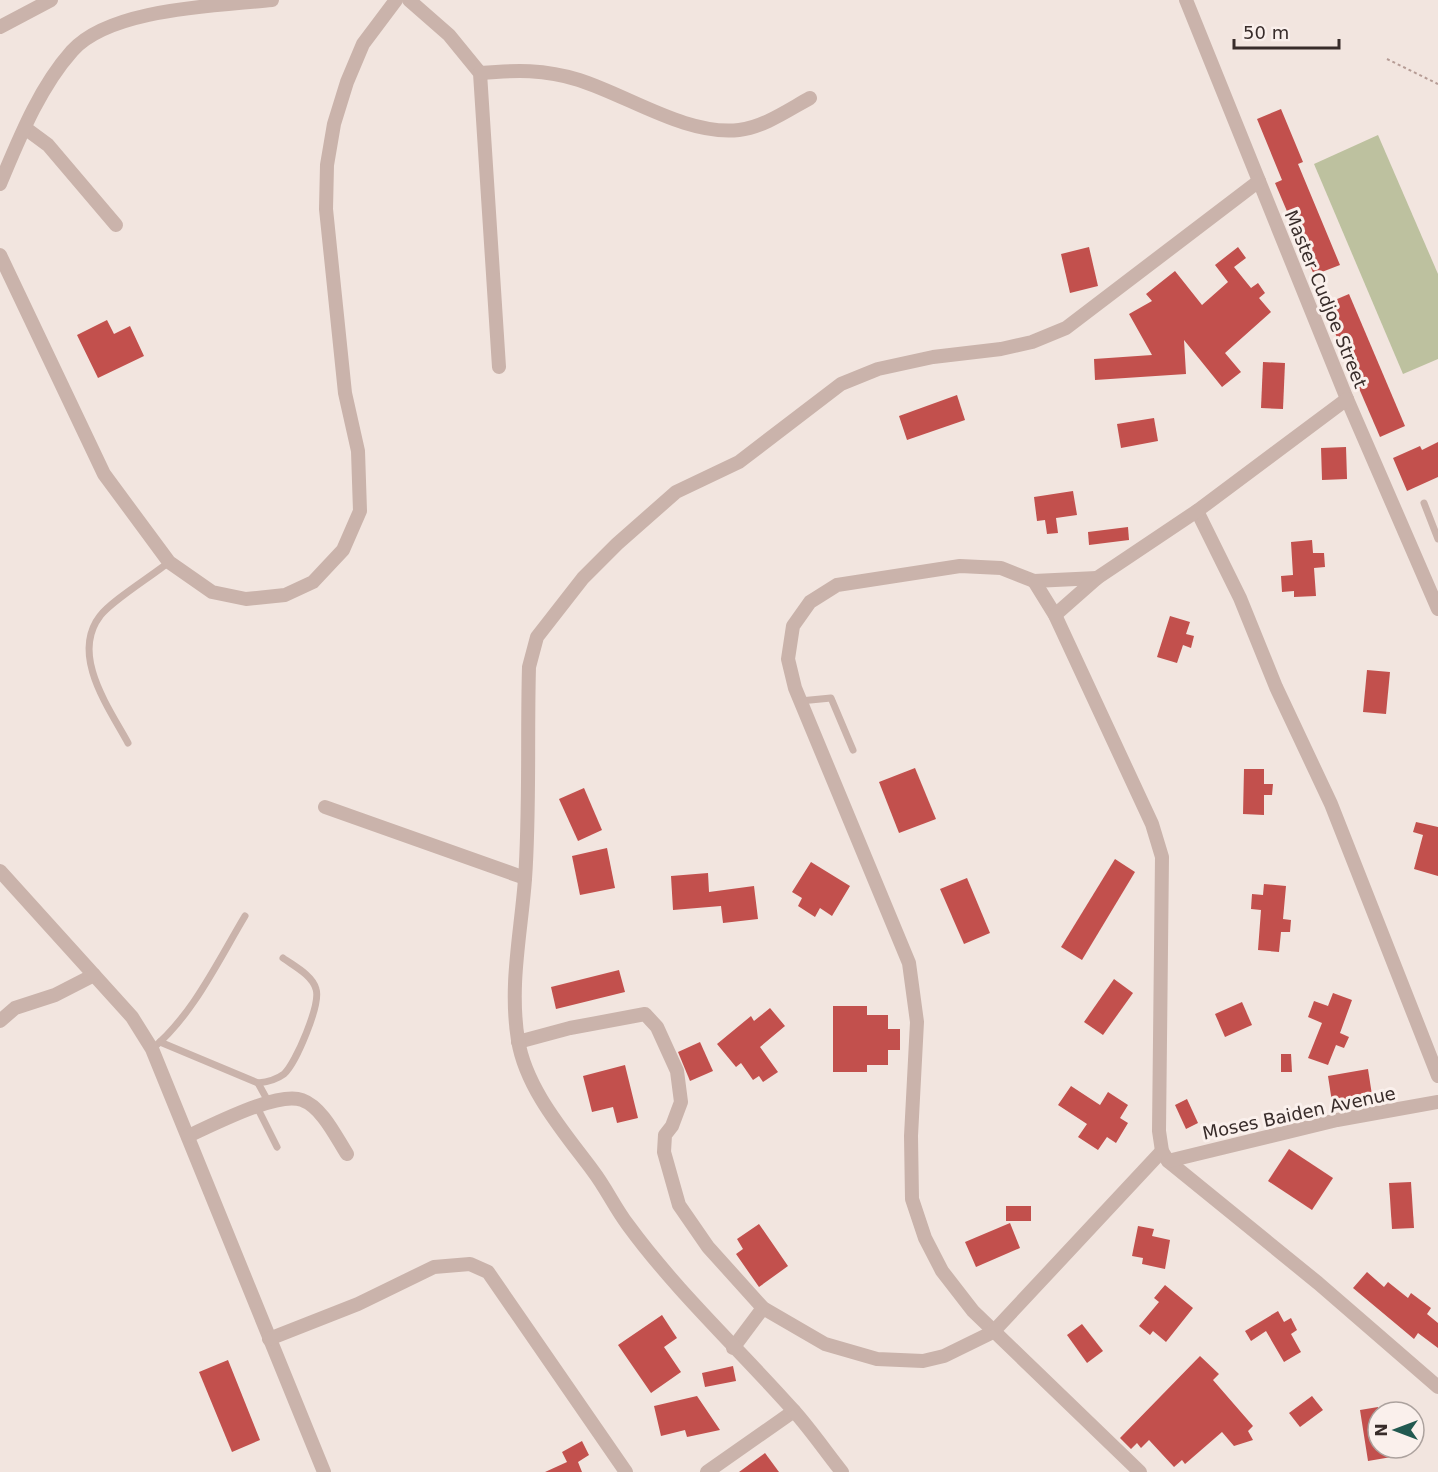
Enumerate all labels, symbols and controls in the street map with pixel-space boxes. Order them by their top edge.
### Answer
scale bar [1234,12,1339,50]
text: 50 m [1243,22,1289,43]
street label: Master Cudjoe Street [1281,207,1371,391]
street label: Moses Baiden Avenue [1200,1082,1398,1144]
north arrow [1366,1400,1426,1460]
text: N [1372,1423,1391,1437]

